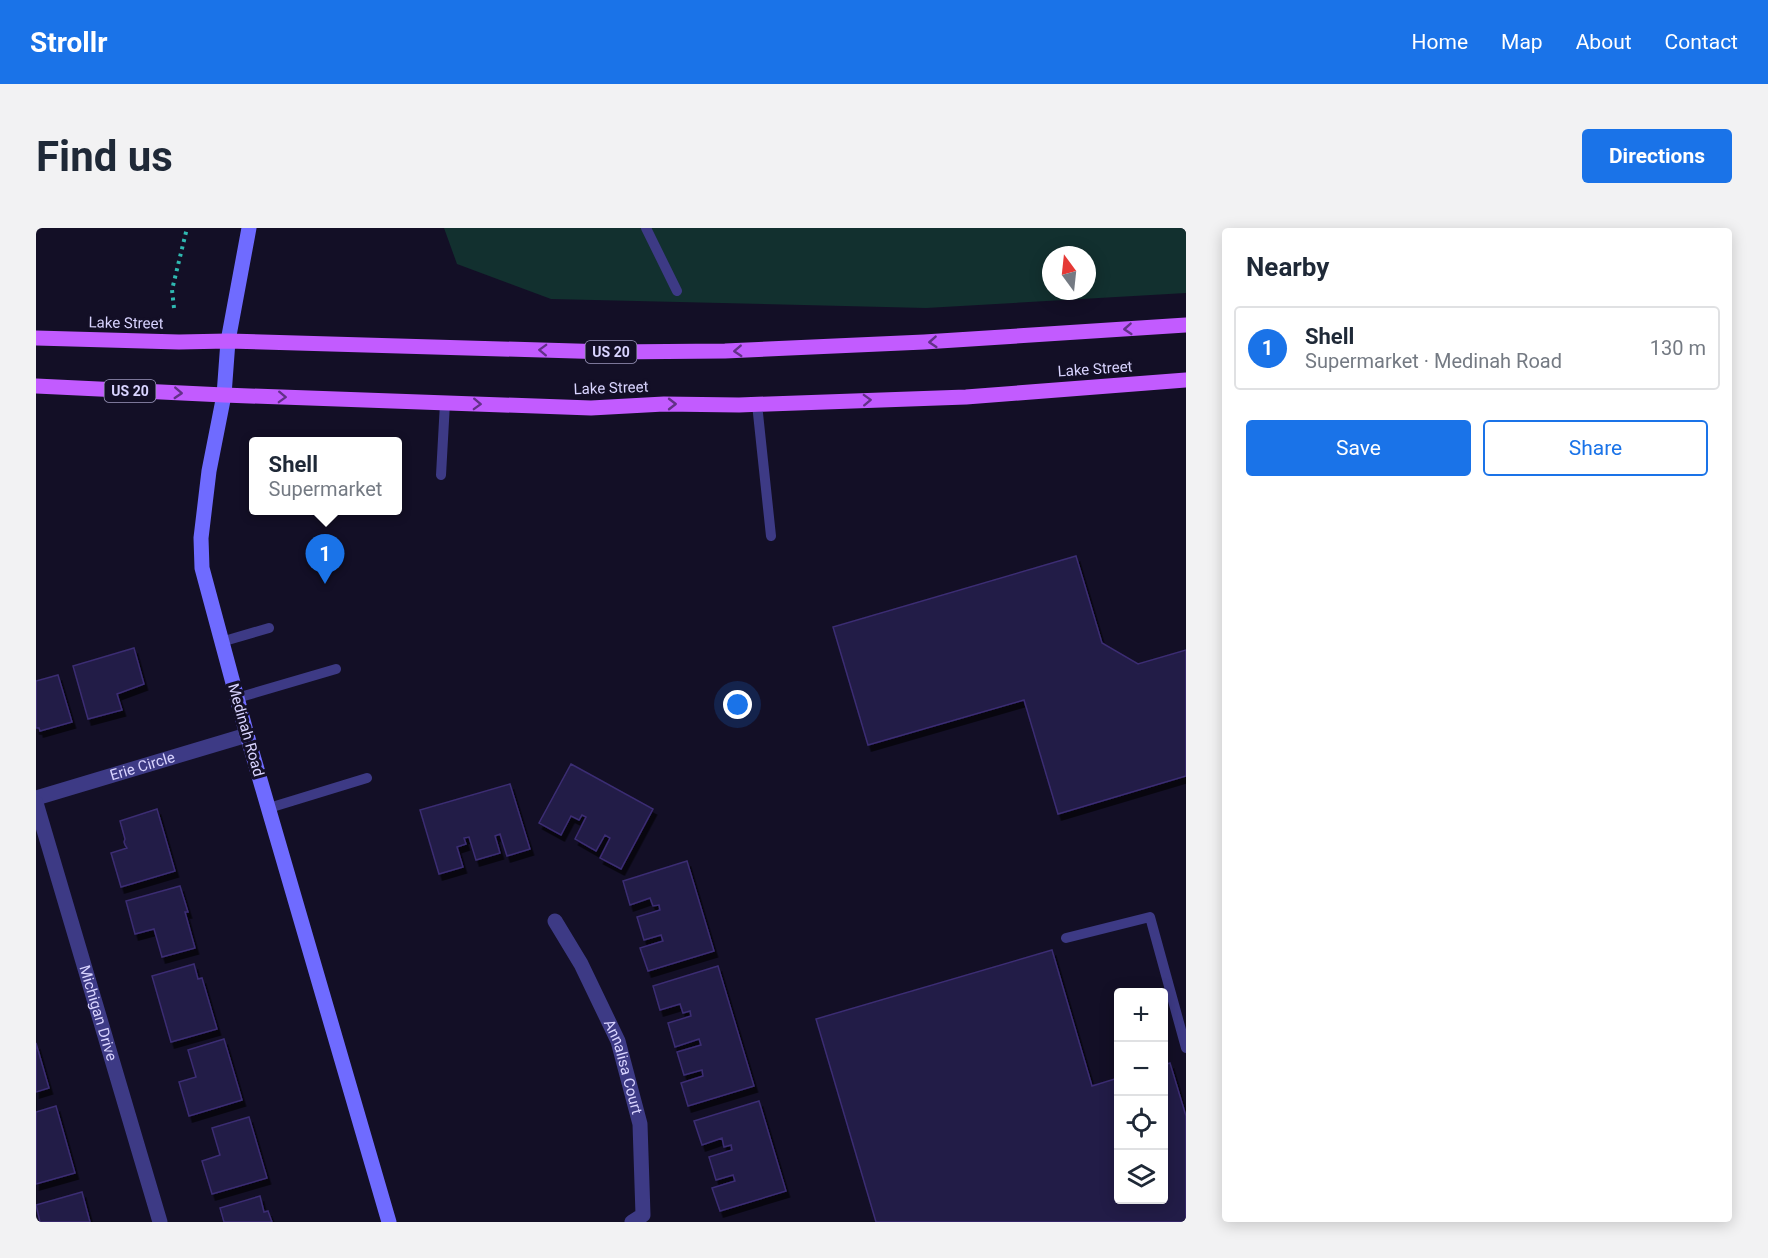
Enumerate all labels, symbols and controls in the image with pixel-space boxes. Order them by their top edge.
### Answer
text: Strollr [30,26,107,59]
text: Home [1412,30,1468,54]
text: Map [1501,30,1543,54]
text: About [1576,30,1632,54]
text: Contact [1665,30,1738,54]
button: Directions [1582,129,1732,183]
text: Find us [36,132,173,181]
north arrow [1042,246,1096,300]
text: Nearby [1246,252,1329,282]
street label: Lake Street [88,313,164,333]
one-way arrow [1123,322,1132,335]
text: Shell [1305,324,1354,349]
one-way arrow [929,335,938,348]
text: 1 [1262,336,1273,360]
text: 130 m [1650,336,1706,360]
road number: US 20 [586,341,636,363]
one-way arrow [539,344,548,356]
one-way arrow [734,344,743,357]
text: Supermarket · Medinah Road [1305,349,1562,373]
street label: Lake Street [1057,357,1133,381]
street label: Lake Street [573,378,649,398]
road number: US 20 [104,380,155,402]
one-way arrow [174,386,183,399]
one-way arrow [278,391,287,403]
one-way arrow [862,394,871,407]
one-way arrow [473,397,482,410]
one-way arrow [667,398,676,410]
button: Save [1246,420,1471,476]
button: Share [1483,420,1708,476]
popup [249,437,402,515]
text: Shell [269,452,318,477]
text: Supermarket [269,477,382,501]
pin: 1 [306,534,344,584]
street label: Medinah Road [224,681,268,779]
your location [723,690,752,719]
street label: Erie Circle [108,748,177,784]
street label: Michigan Drive [75,963,121,1063]
map controls [1114,988,1168,1204]
button: + [1114,988,1168,1042]
street label: Annalisa Court [600,1016,646,1116]
button: − [1114,1042,1168,1096]
button: locate [1114,1096,1168,1150]
button: layers [1114,1150,1168,1204]

